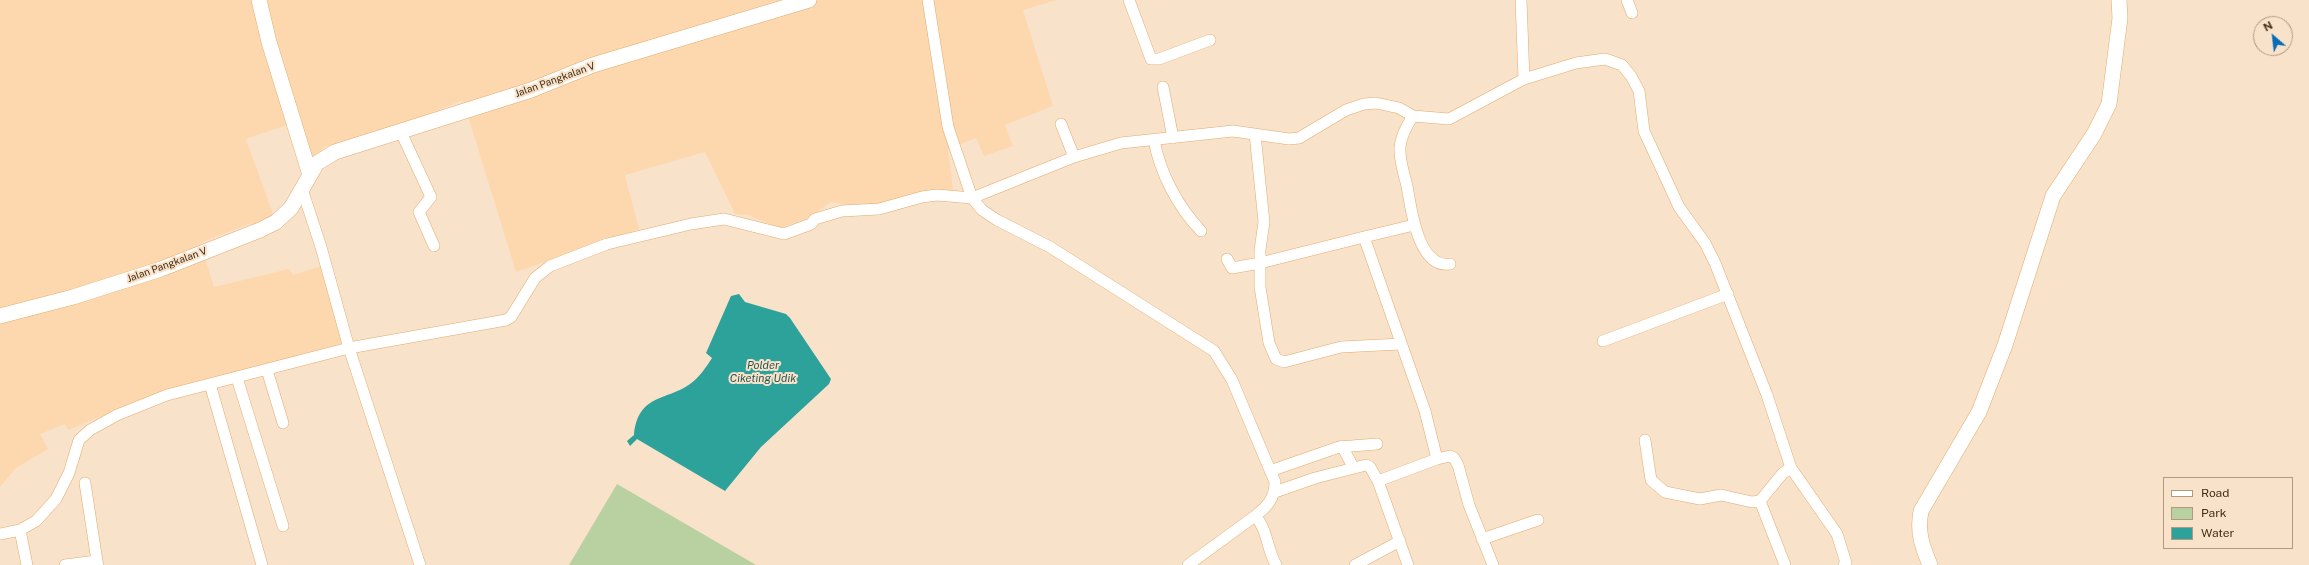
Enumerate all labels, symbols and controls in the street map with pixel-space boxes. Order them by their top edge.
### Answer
north arrow [2253,16,2293,56]
text: N [2261,19,2274,34]
street label: Jalan Pangkalan V [513,60,597,100]
street label: Jalan Pangkalan V [125,245,209,285]
water label: Polder Ciketing Udik [730,359,796,385]
legend [2163,477,2293,549]
text: Road [2201,486,2229,500]
text: Park [2201,506,2227,520]
text: Water [2201,526,2234,540]

